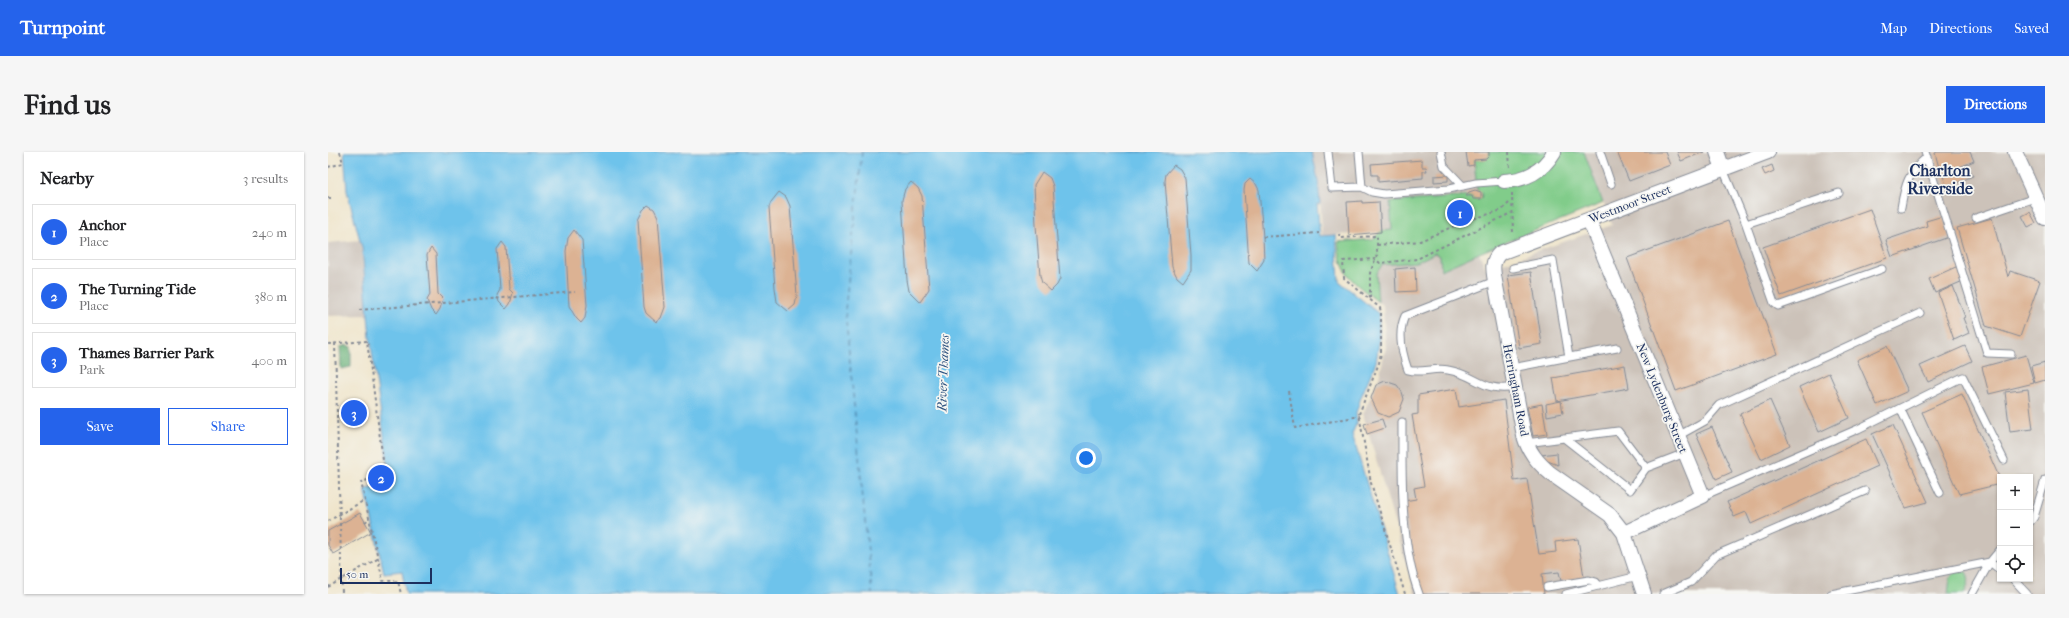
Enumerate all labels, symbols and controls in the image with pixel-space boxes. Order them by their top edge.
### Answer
text: Turnpoint [20,17,105,39]
text: Map [1880,20,1907,37]
text: Directions [1929,20,1992,37]
text: Saved [2014,20,2049,37]
button: Directions [1946,86,2045,123]
text: Find us [24,88,111,121]
district label: Charlton Riverside [1907,161,1973,198]
text: Nearby [40,168,94,188]
text: 3 results [243,171,288,186]
street label: Westmoor Street [1586,182,1674,226]
pin: 1 [1447,198,1473,228]
text: Anchor [79,216,126,234]
text: 1 [52,225,56,240]
text: 240 m [252,225,287,240]
text: Place [79,234,109,249]
text: The Turning Tide [79,280,196,298]
text: 2 [51,289,57,304]
text: 380 m [254,289,287,304]
text: Place [79,298,109,313]
water label: River Thames [934,333,952,413]
street label: New Lydenburg Street [1634,341,1691,456]
street label: Herringham Road [1500,343,1532,438]
text: Thames Barrier Park [79,344,214,362]
text: 3 [51,353,57,368]
text: 400 m [251,353,287,368]
text: Park [79,362,105,377]
pin: 3 [341,398,367,428]
button: Save [40,408,160,445]
button: Share [168,408,288,445]
your location [1076,448,1096,468]
pin: 2 [368,463,394,493]
map controls [1997,474,2033,582]
button: + [1997,474,2033,510]
button: − [1997,510,2033,546]
button: locate [1997,546,2033,582]
scale bar [340,566,432,585]
text: 50 m [346,568,368,581]

